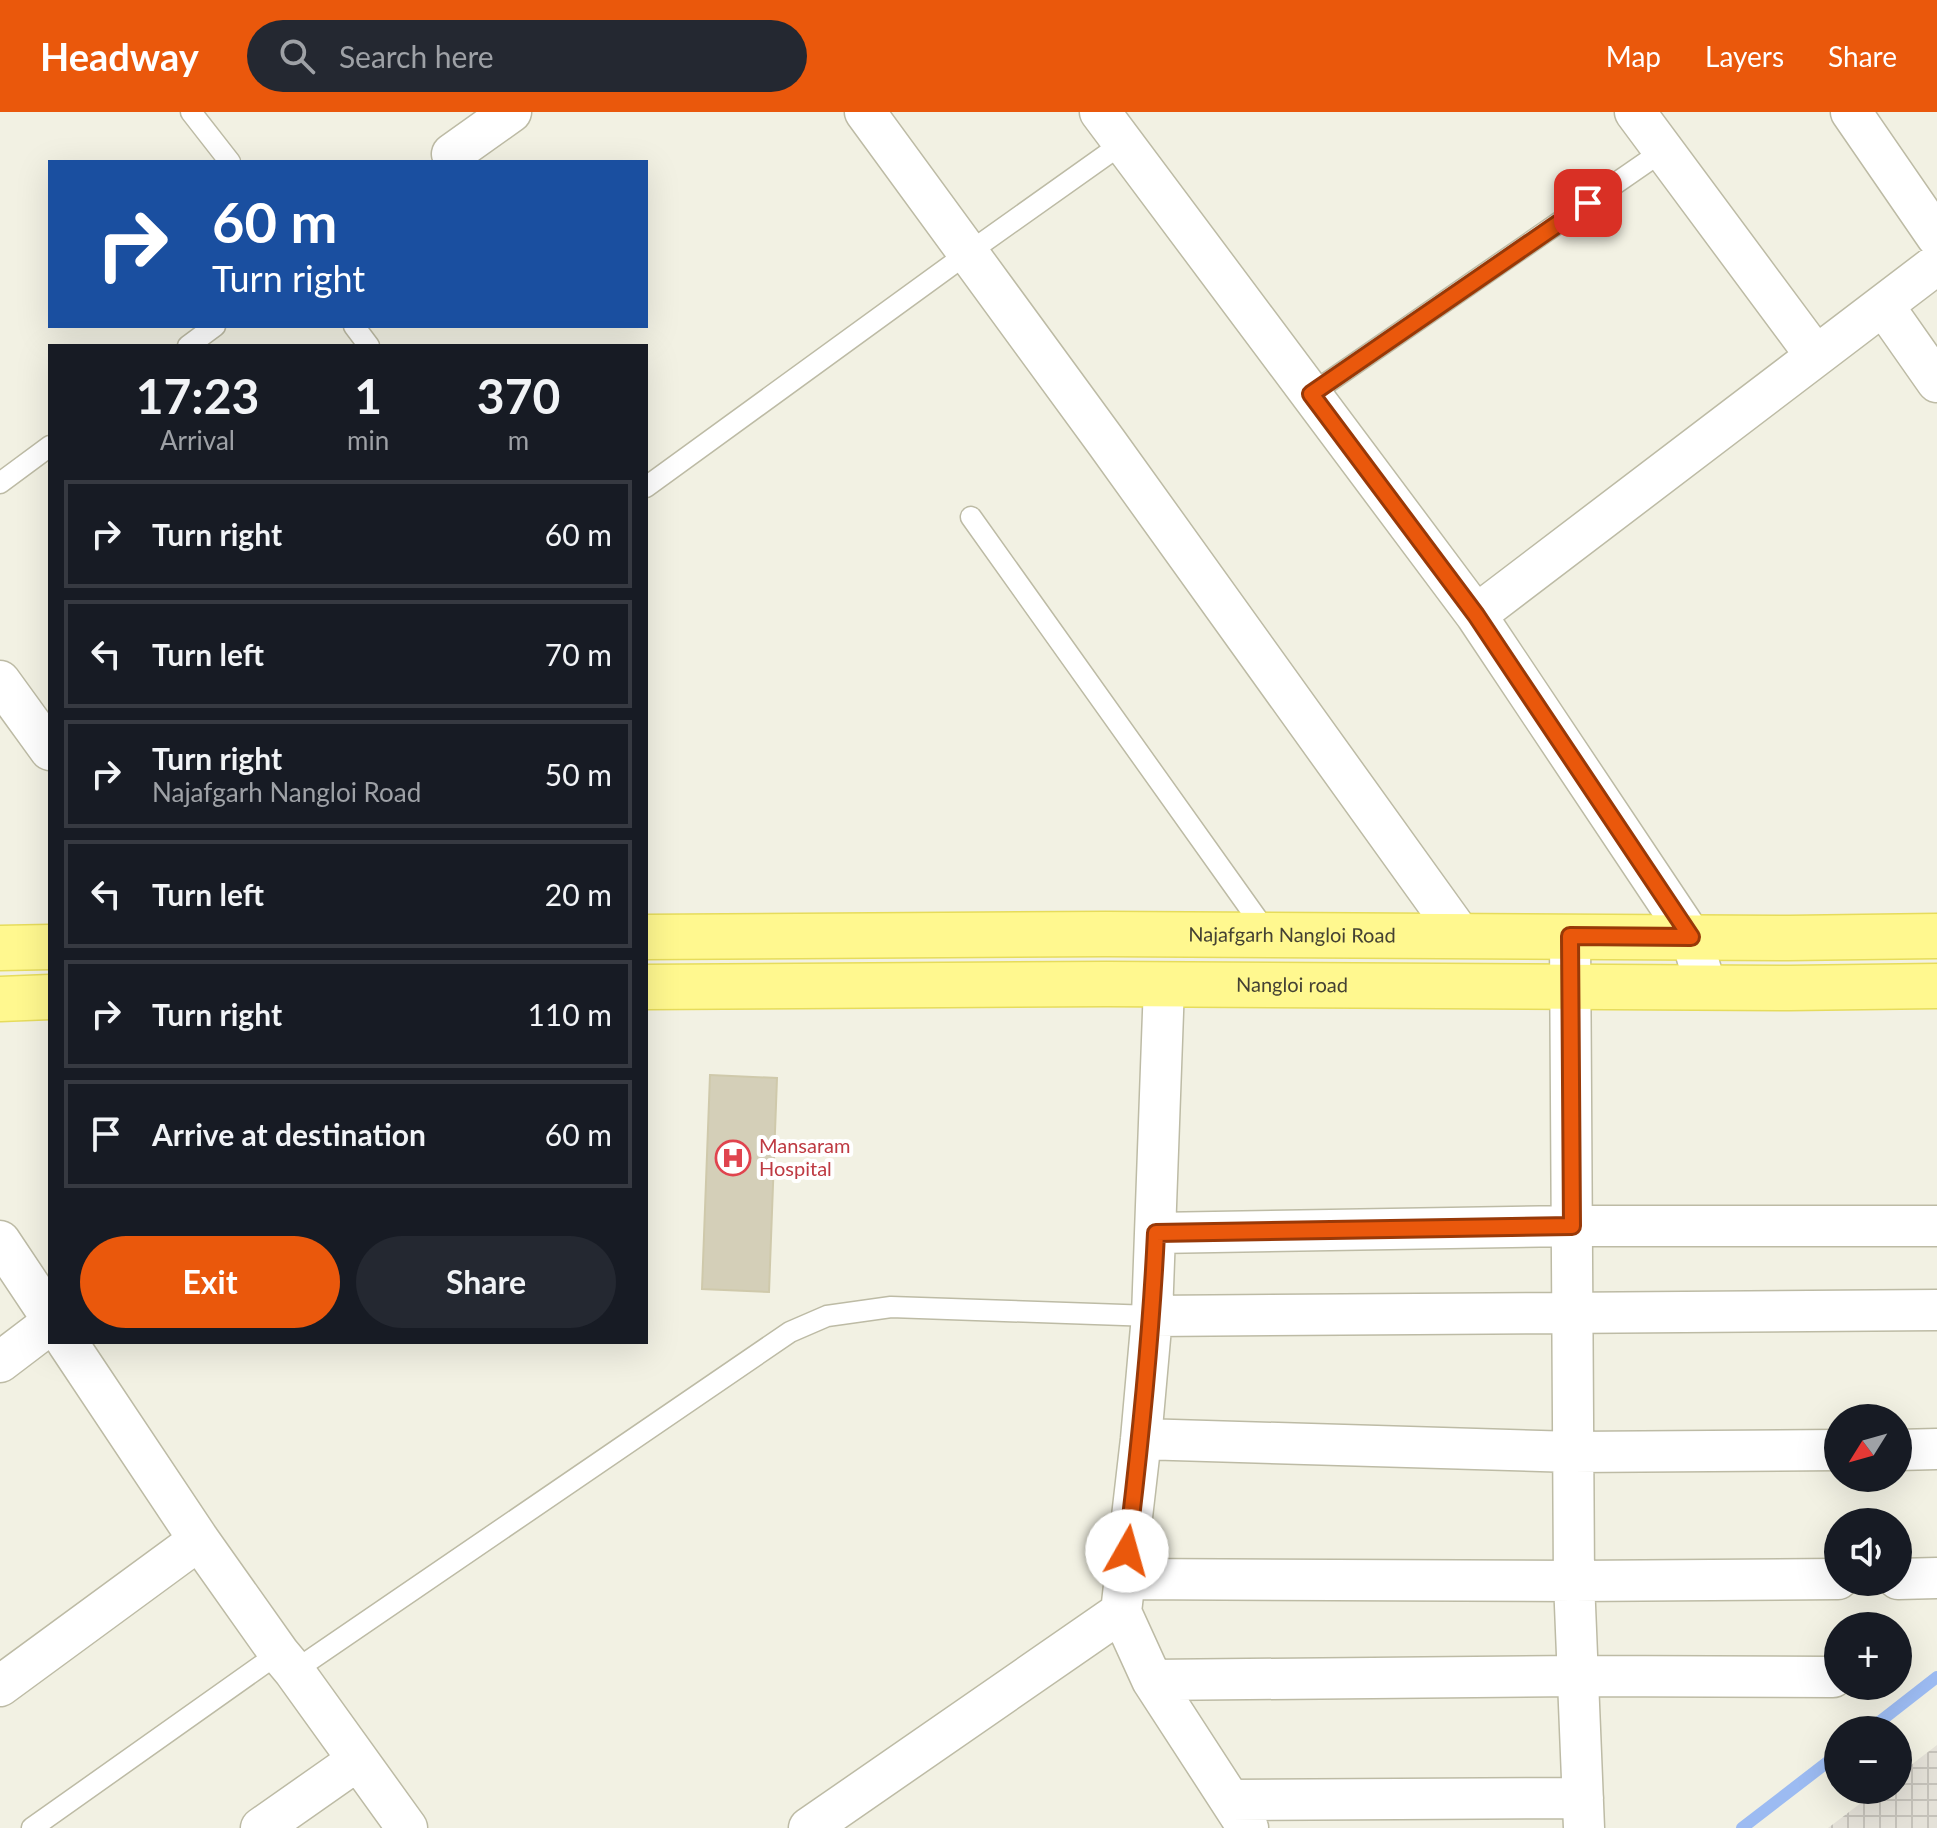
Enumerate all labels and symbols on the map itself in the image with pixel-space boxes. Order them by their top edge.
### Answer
pin [1554,169,1622,237]
street label: Najafgarh Nangloi Road [1188,921,1396,947]
street label: Nangloi road [1236,972,1348,996]
place label: Mansaram Hospital [759,1133,850,1180]
hospital icon: Mansaram Hospital [714,1139,752,1177]
north arrow [1824,1404,1912,1492]
position arrow [1085,1509,1169,1593]

